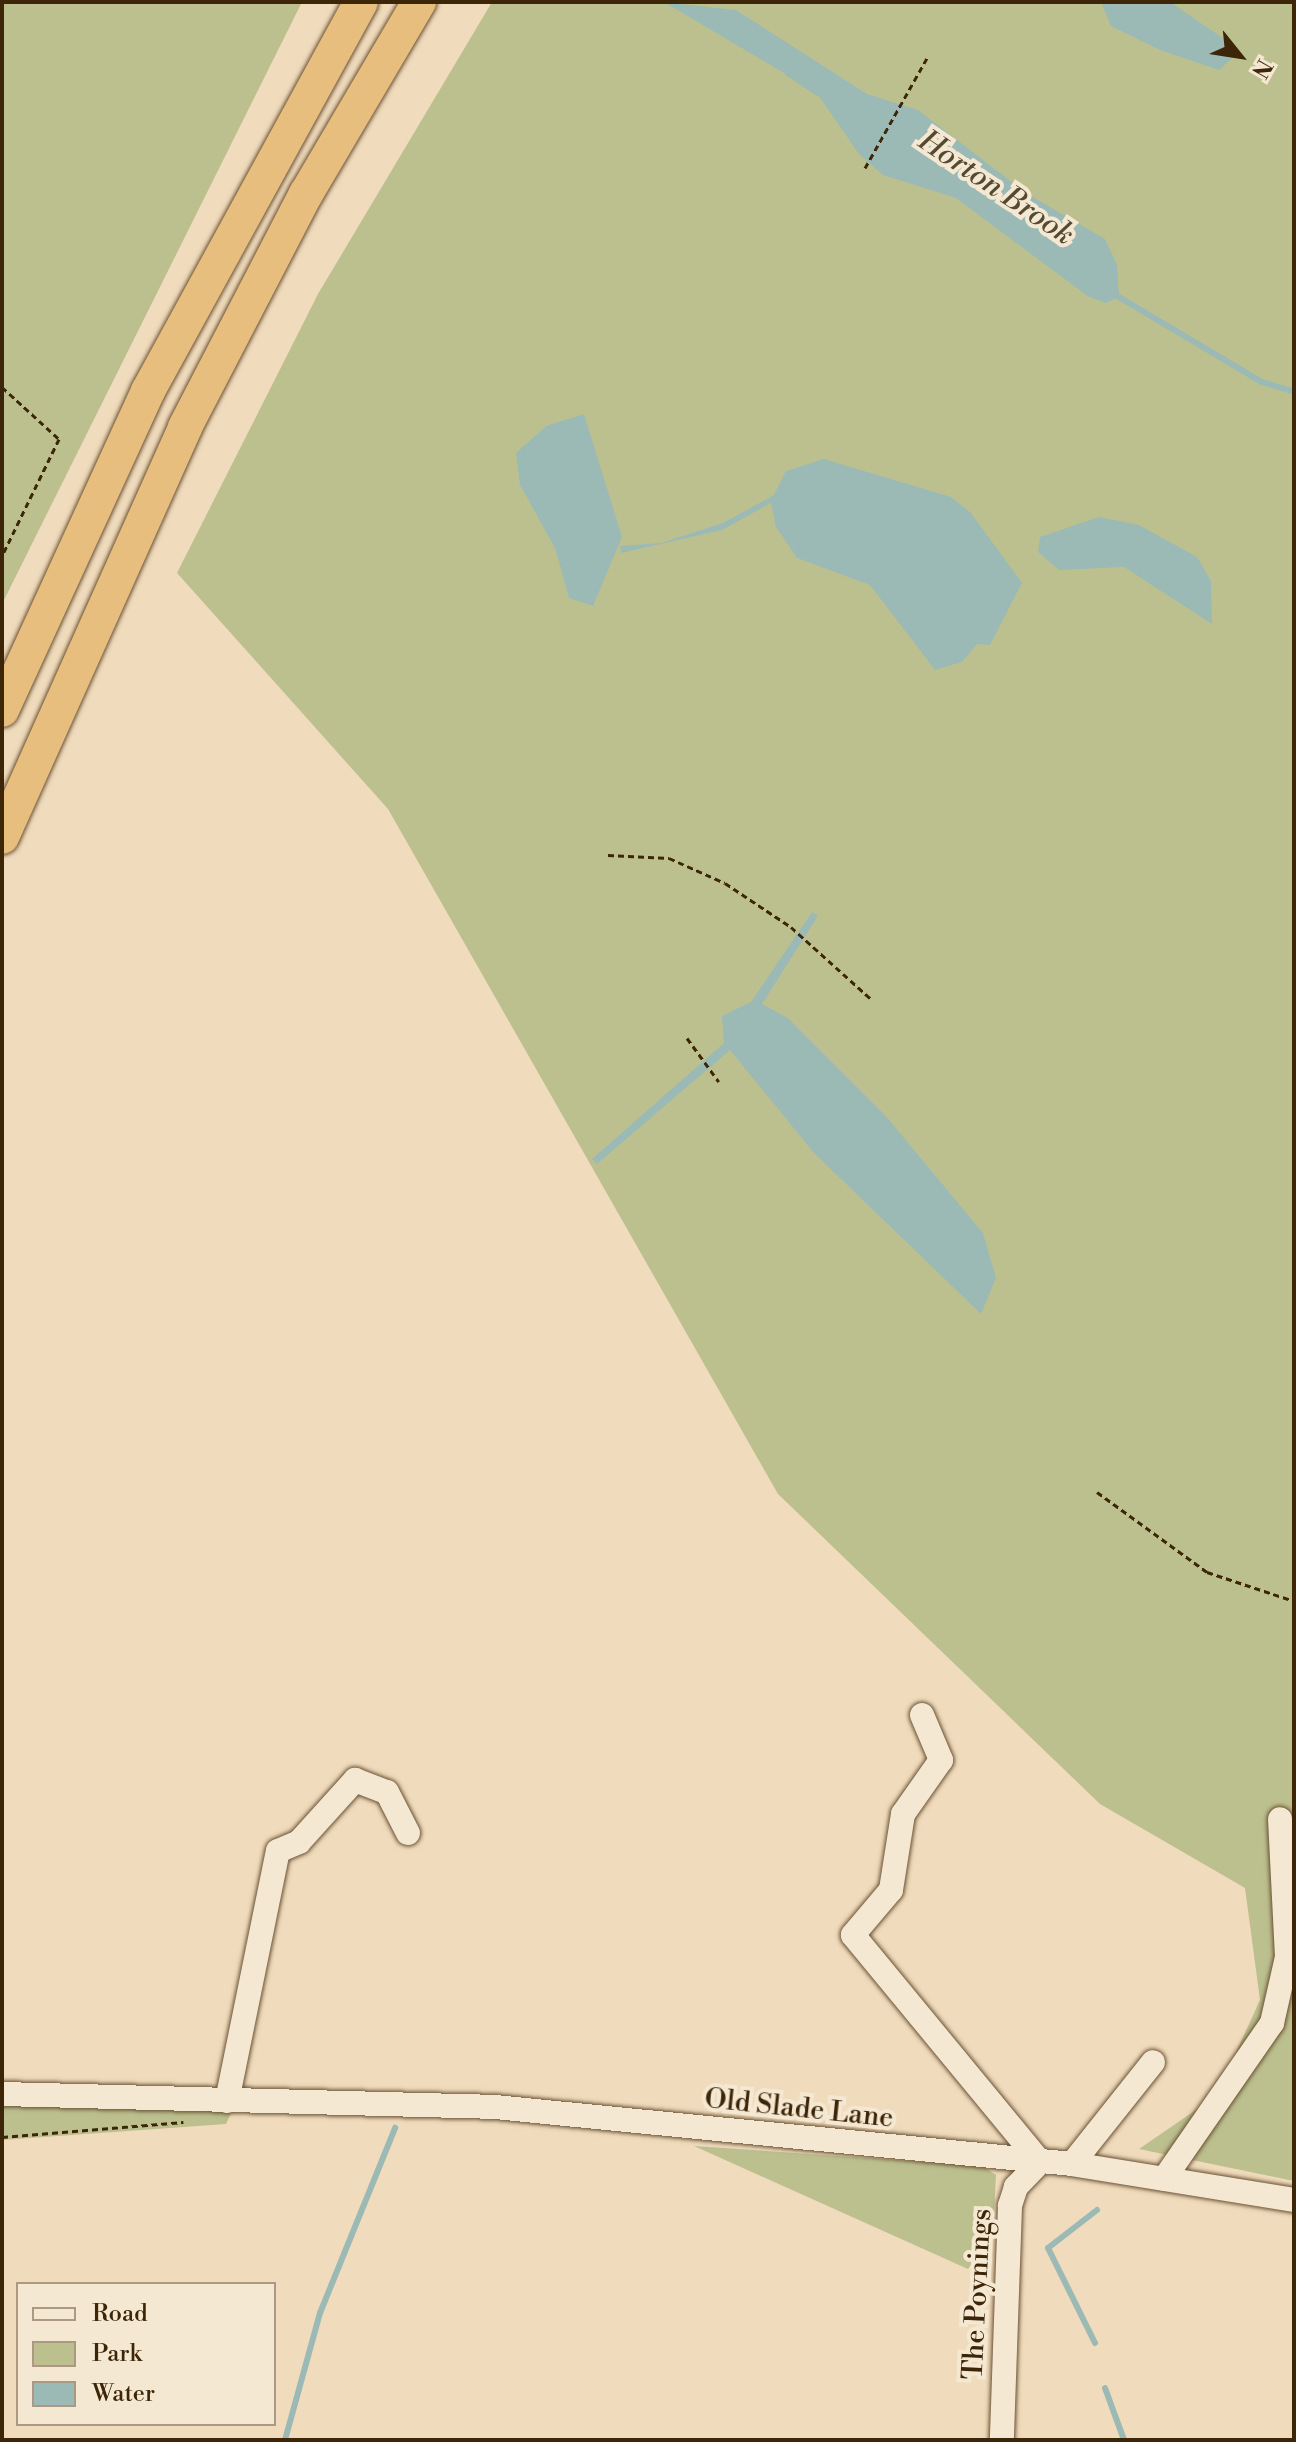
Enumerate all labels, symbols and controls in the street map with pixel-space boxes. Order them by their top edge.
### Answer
north arrow [1200,16,1280,96]
text: N [1245,54,1277,83]
water label: Horton Brook [911,123,1081,253]
street label: Old Slade Lane [703,2082,895,2136]
street label: The Poynings [957,2208,999,2380]
legend [16,2282,276,2426]
text: Road [92,2299,148,2329]
text: Park [92,2339,142,2369]
text: Water [92,2379,155,2409]

